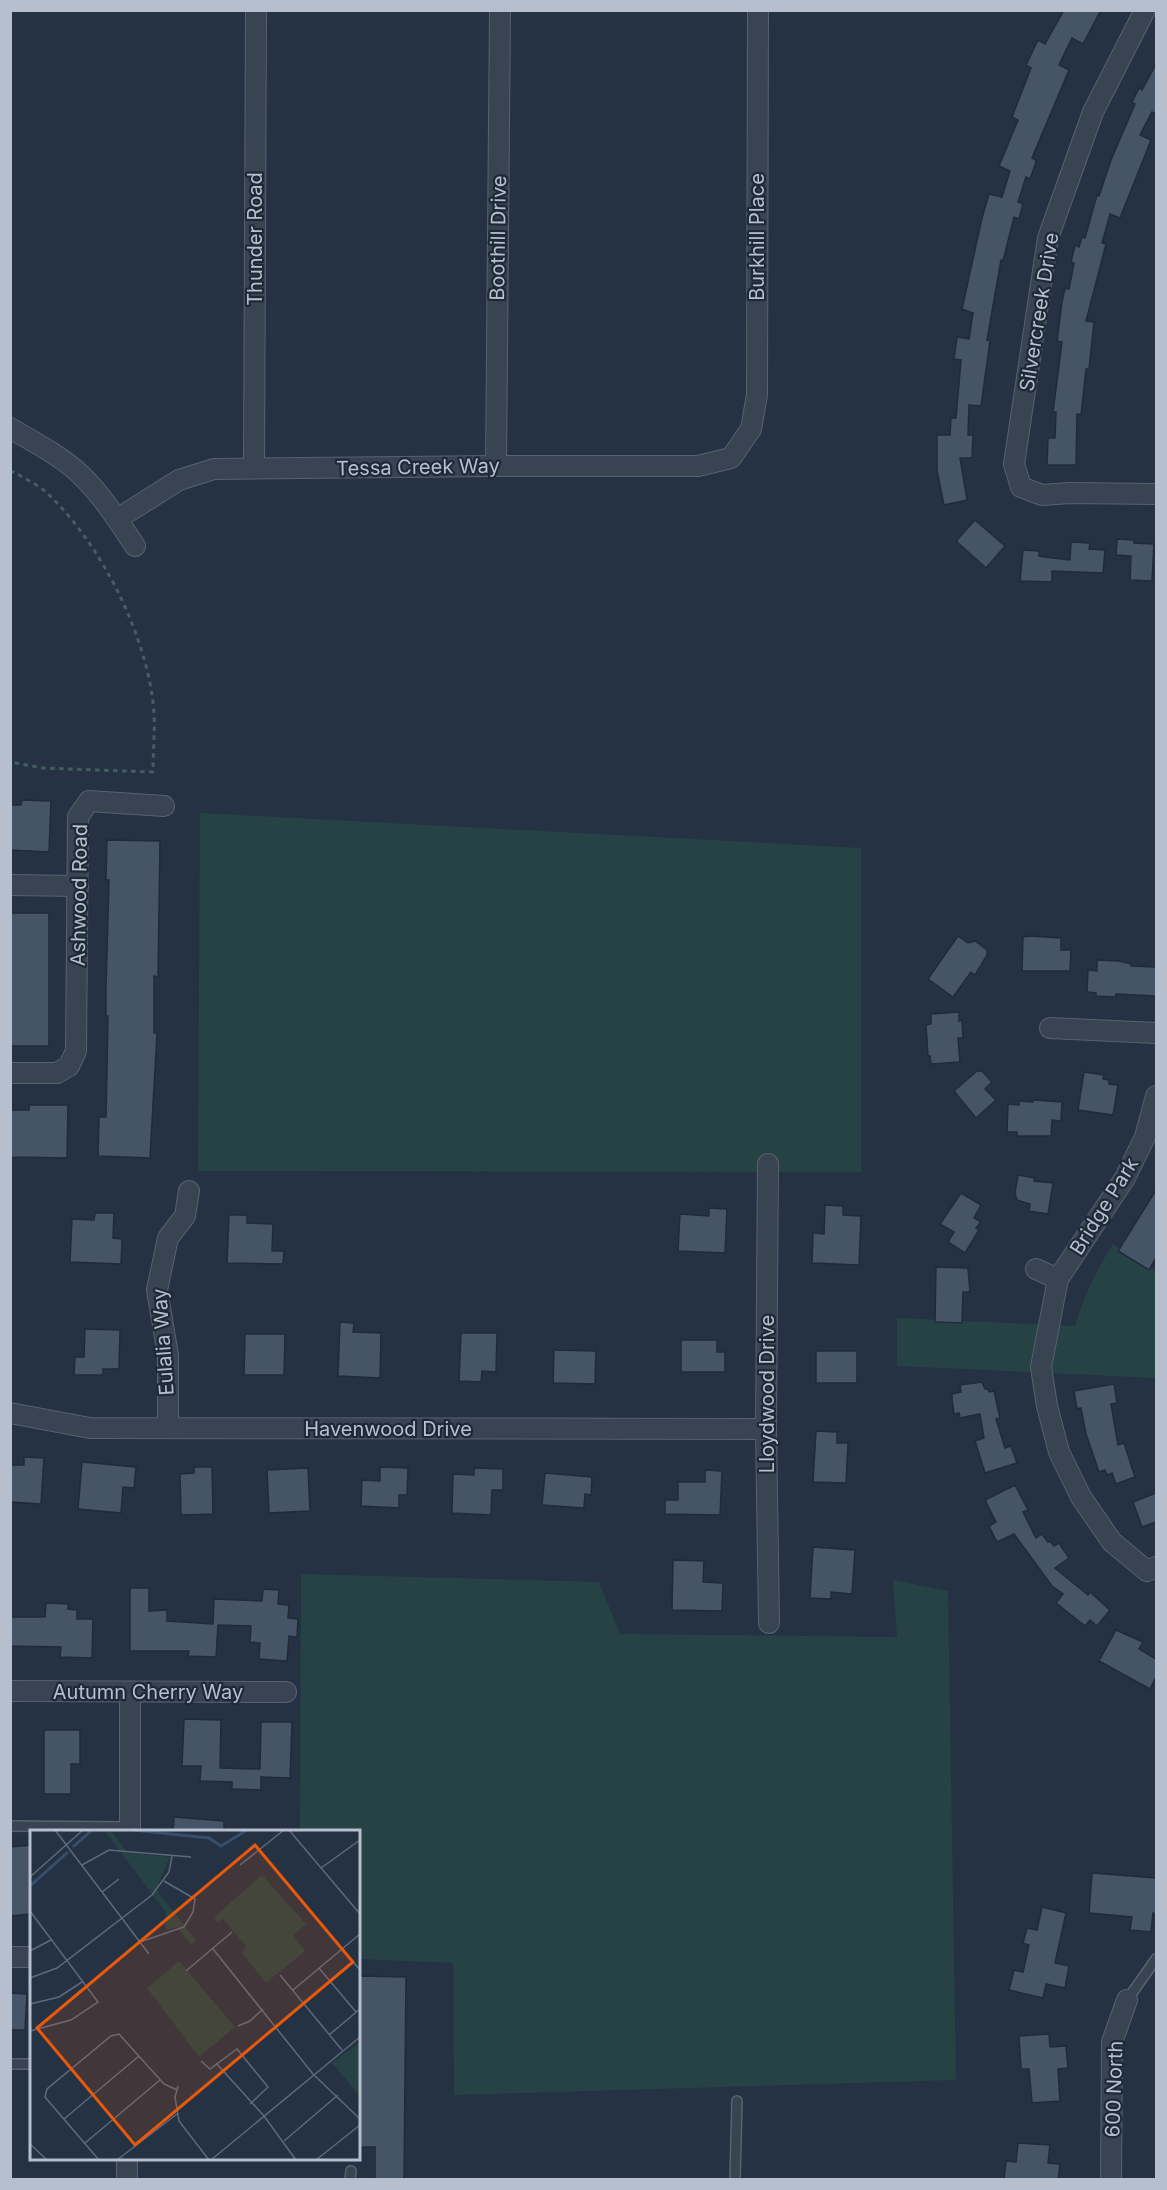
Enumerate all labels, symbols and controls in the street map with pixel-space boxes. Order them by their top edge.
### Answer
street label: Thunder Road [243,172,267,306]
street label: Burkhill Place [745,173,769,301]
street label: Boothill Drive [485,175,511,301]
street label: Silvercreek Drive [1015,231,1063,393]
street label: Tessa Creek Way [336,454,500,480]
street label: Ashwood Road [66,824,92,966]
street label: Bridge Park [1065,1153,1143,1259]
street label: Eulalia Way [147,1288,179,1396]
street label: Lloydwood Drive [755,1315,779,1473]
street label: Havenwood Drive [304,1417,472,1441]
street label: Autumn Cherry Way [53,1680,243,1704]
inset map [30,1830,360,2160]
street label: 600 North [1100,2040,1128,2138]

